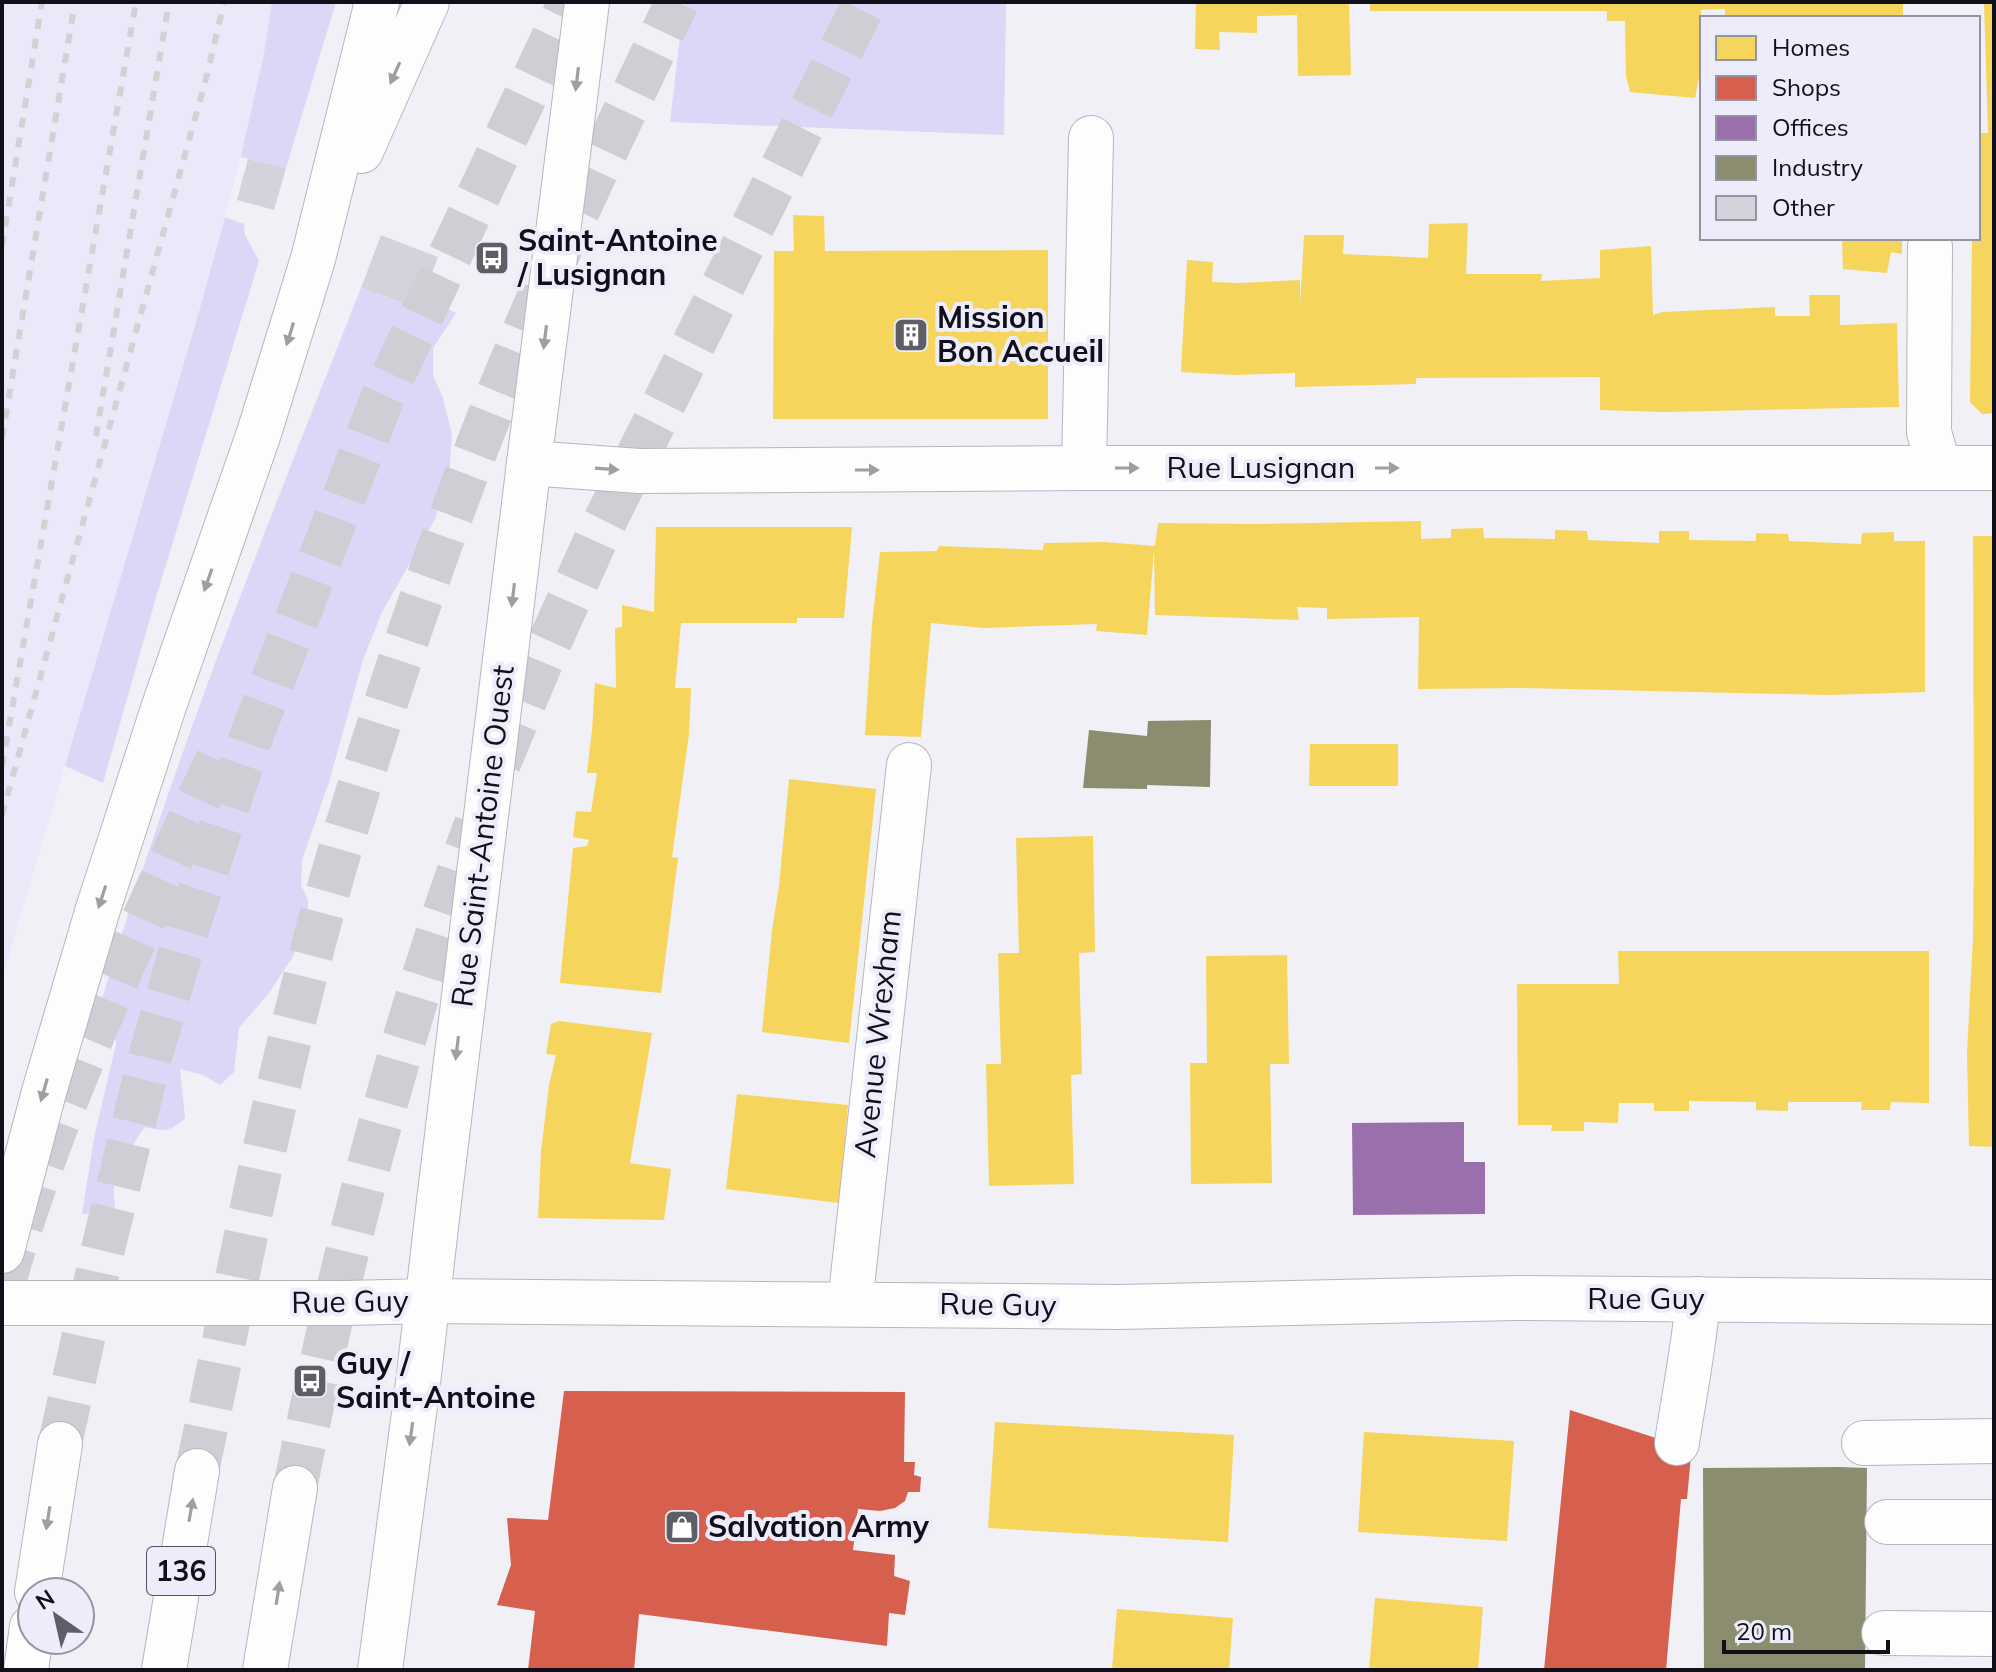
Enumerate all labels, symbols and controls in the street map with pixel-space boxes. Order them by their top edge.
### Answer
legend [1700,16,1980,240]
text: Homes [1772,32,1850,62]
one-way arrow [388,62,402,85]
one-way arrow [571,67,584,92]
text: Shops [1772,72,1841,102]
text: Offices [1772,112,1849,142]
text: Industry [1772,152,1863,182]
text: Other [1772,192,1835,222]
place label: Saint-Antoine / Lusignan [517,221,718,293]
bus stop icon: Saint-Antoine / Lusignan [473,239,511,277]
place label: Mission Bon Accueil [937,298,1104,370]
building icon: Mission Bon Accueil [892,316,930,354]
one-way arrow [283,322,296,346]
one-way arrow [538,325,551,350]
street label: Rue Lusignan [1167,448,1355,486]
one-way arrow [1115,462,1140,474]
one-way arrow [1375,462,1400,474]
one-way arrow [595,463,620,476]
one-way arrow [855,464,880,476]
one-way arrow [201,568,213,592]
one-way arrow [506,583,519,608]
street label: Rue Saint-Antoine Ouest [442,663,522,1009]
one-way arrow [96,885,108,909]
street label: Avenue Wrexham [845,908,909,1160]
one-way arrow [451,1036,464,1061]
one-way arrow [38,1078,50,1103]
street label: Rue Guy [1587,1279,1705,1317]
street label: Rue Guy [291,1281,409,1321]
street label: Rue Guy [939,1284,1057,1324]
place label: Guy / Saint-Antoine [336,1344,536,1416]
bus stop icon: Guy / Saint-Antoine [291,1362,329,1400]
one-way arrow [405,1422,418,1447]
one-way arrow [185,1497,197,1522]
one-way arrow [41,1506,54,1531]
place label: Salvation Army [708,1507,930,1545]
shop icon: Salvation Army [663,1508,701,1546]
road number: 136 [147,1547,215,1595]
north arrow [16,1576,96,1656]
one-way arrow [272,1580,284,1605]
text: N [30,1583,60,1616]
scale bar [1724,1604,1888,1654]
text: 20 m [1736,1616,1792,1646]

